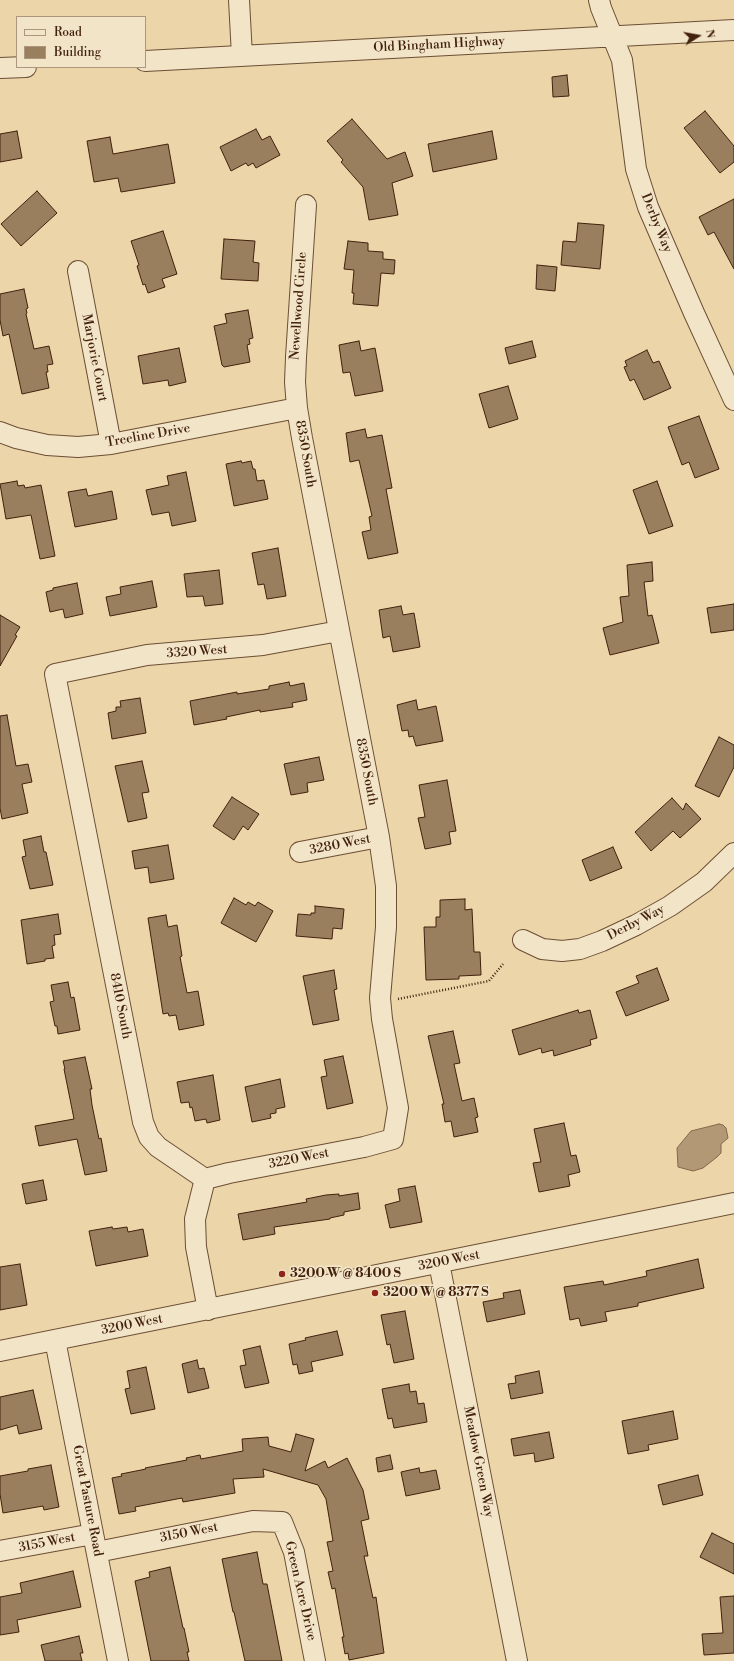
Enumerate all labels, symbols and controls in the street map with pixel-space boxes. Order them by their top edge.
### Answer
legend [16,16,146,68]
north arrow [678,16,718,56]
text: Road [54,25,82,40]
text: N [702,28,717,39]
street label: Old Bingham Highway [373,34,505,56]
text: Building [54,45,101,60]
street label: Derby Way [637,191,675,255]
street label: Newellwood Circle [287,251,311,361]
street label: Marjorie Court [78,313,110,403]
street label: 8350 South [291,419,319,489]
street label: Treeline Drive [105,421,191,451]
street label: 3320 West [166,642,228,662]
street label: 8350 South [352,737,380,807]
street label: 3280 West [308,831,372,859]
street label: Derby Way [605,902,667,944]
street label: 8410 South [106,972,134,1040]
street label: 3220 West [267,1146,331,1172]
street label: 3200 West [417,1247,481,1275]
place label: 3200 W @ 8400 S [290,1266,401,1282]
marker: 3200 W @ 8400 S [277,1269,287,1279]
place label: 3200 W @ 8377 S [383,1285,489,1301]
marker: 3200 W @ 8377 S [370,1288,380,1298]
street label: 3200 West [100,1311,164,1339]
street label: Meadow Green Way [460,1405,496,1519]
street label: Great Pasture Road [69,1444,105,1558]
street label: 3150 West [159,1520,219,1546]
street label: 3155 West [17,1530,77,1556]
street label: Green Acre Drive [281,1540,319,1642]

